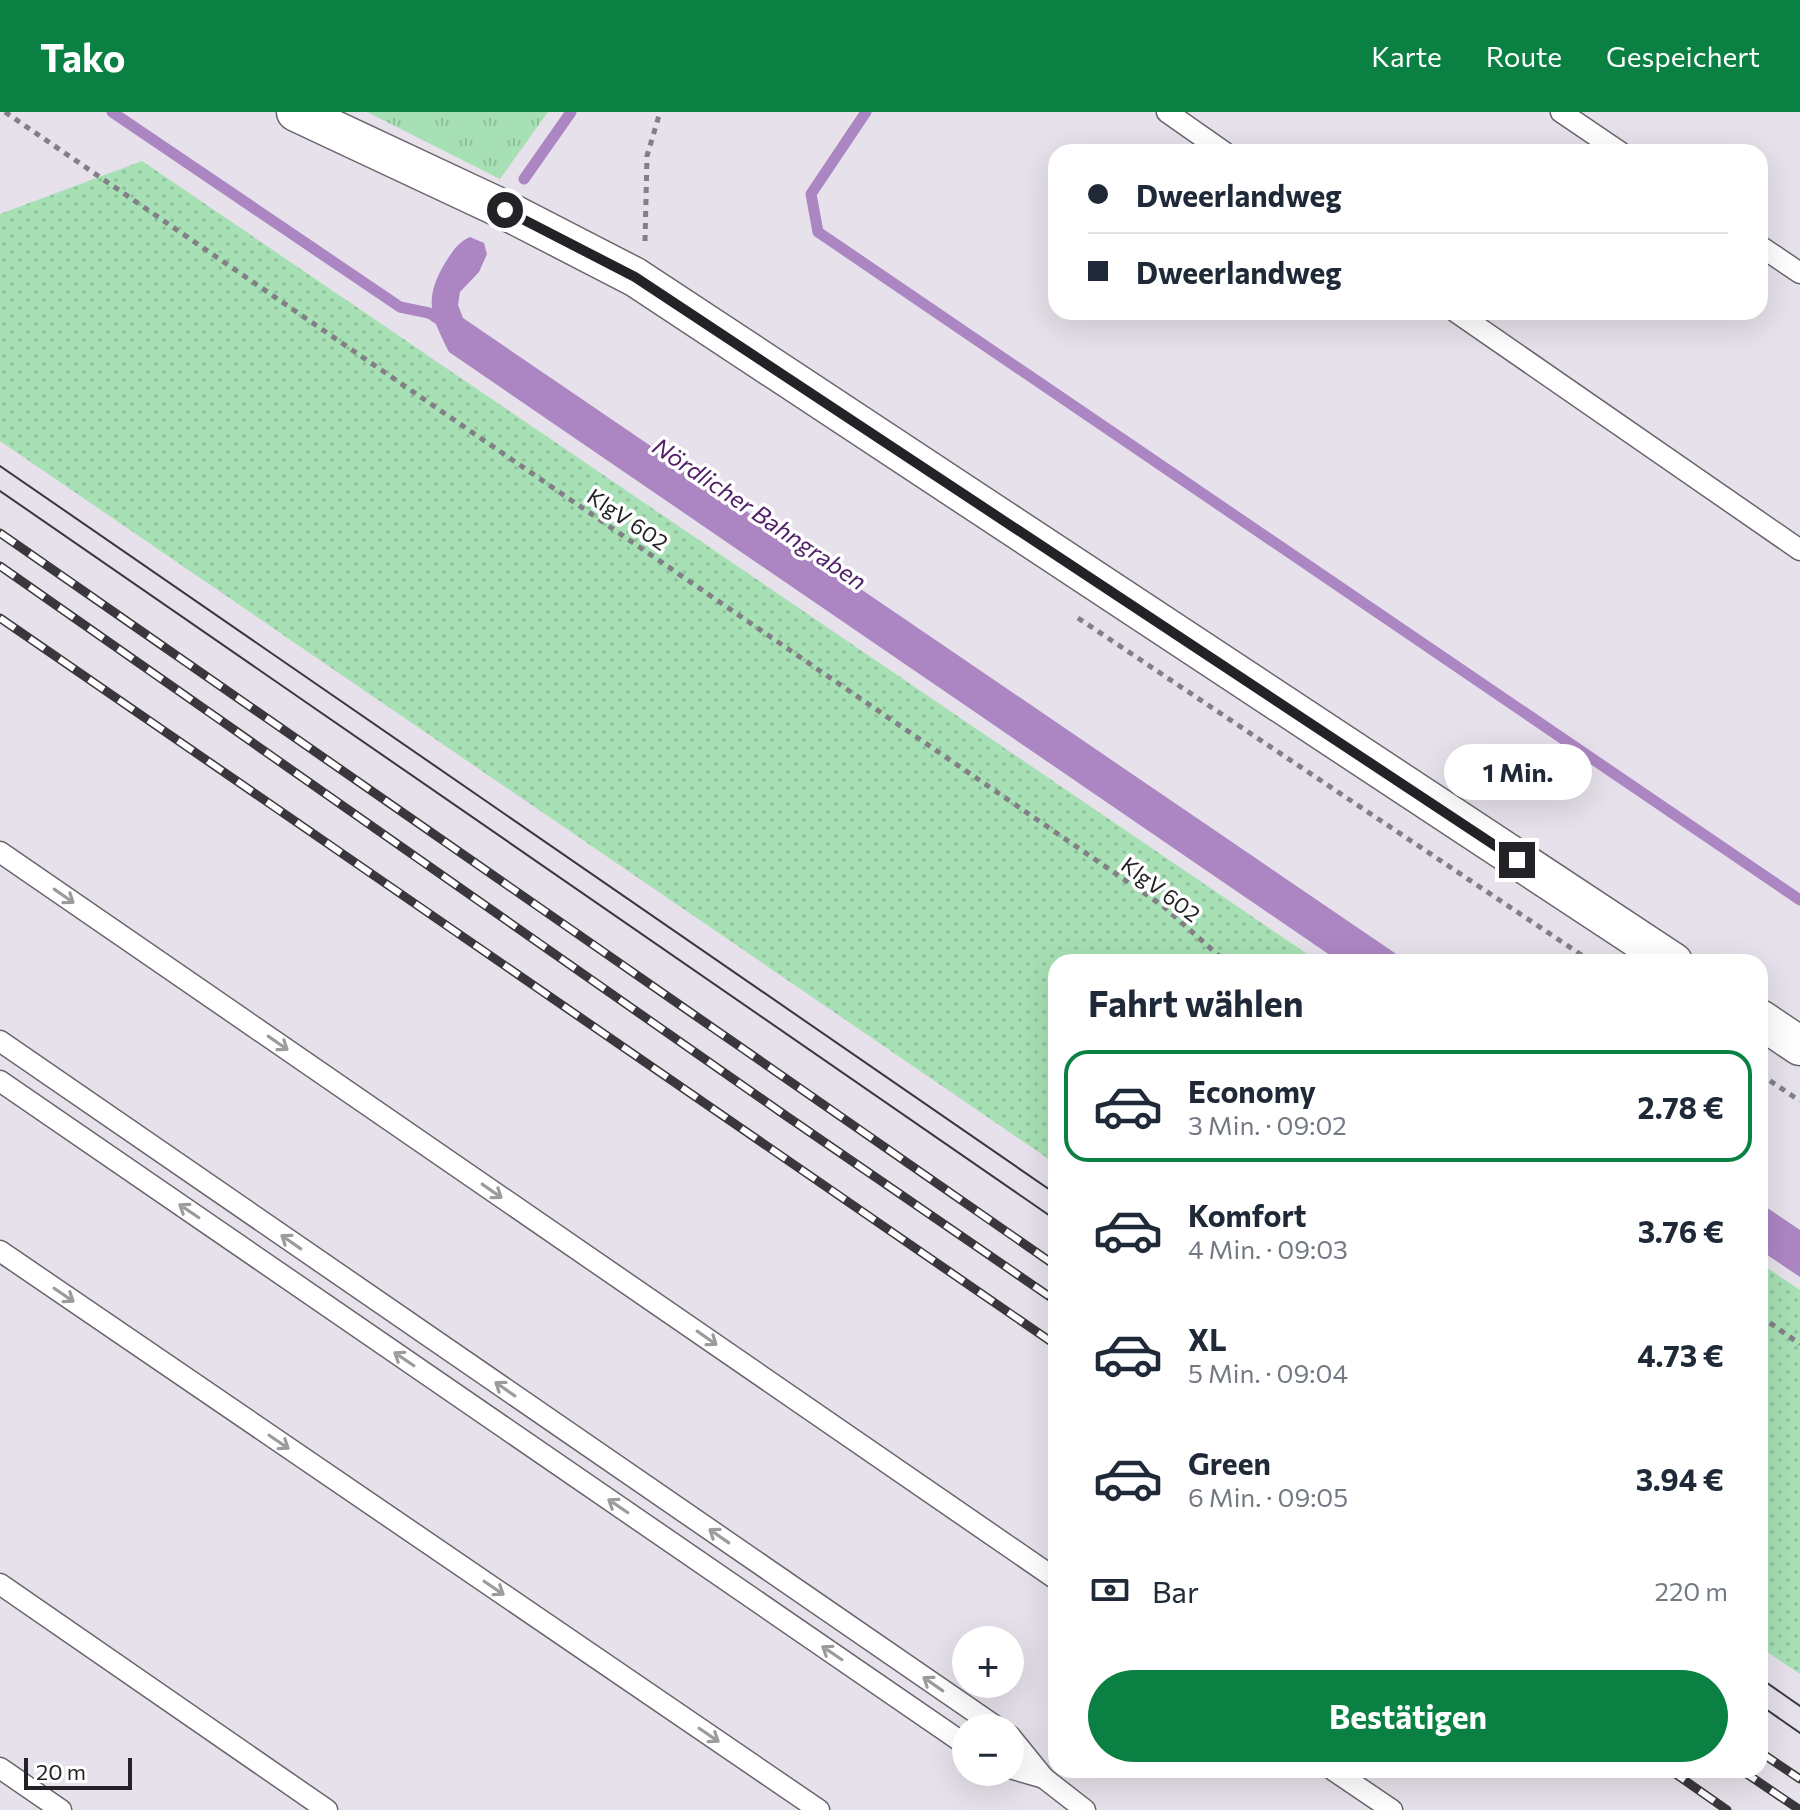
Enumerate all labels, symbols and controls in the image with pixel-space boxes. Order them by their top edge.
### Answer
text: Tako [40,33,125,80]
text: Karte [1371,39,1442,73]
text: Route [1486,39,1562,73]
text: Gespeichert [1606,39,1760,73]
text: Dweerlandweg [1136,176,1342,213]
route start [487,192,523,228]
text: Dweerlandweg [1136,253,1342,290]
water label: Nördlicher Bahngraben [648,431,872,595]
street label: KlgV 602 [583,482,673,556]
callout: 1 Min. [1443,744,1591,800]
text: 1 Min. [1483,756,1553,787]
route end [1499,842,1535,878]
street label: KlgV 602 [1116,851,1206,927]
one-way arrow [53,888,75,904]
text: Fahrt wählen [1088,980,1304,1024]
one-way arrow [267,1035,289,1051]
icon: car [1092,1070,1164,1142]
text: Economy [1188,1072,1316,1109]
text: 2.78 € [1638,1088,1724,1125]
text: 3 Min. · 09:02 [1188,1109,1347,1140]
one-way arrow [481,1183,503,1199]
icon: car [1092,1194,1164,1266]
text: Komfort [1188,1196,1307,1233]
one-way arrow [179,1203,201,1220]
text: 3.76 € [1638,1212,1724,1249]
text: 4 Min. · 09:03 [1188,1233,1348,1264]
one-way arrow [280,1234,302,1250]
one-way arrow [53,1287,75,1303]
icon: car [1092,1318,1164,1390]
text: XL [1188,1320,1227,1357]
one-way arrow [695,1330,717,1346]
text: 4.73 € [1637,1336,1724,1373]
one-way arrow [393,1351,415,1367]
text: 5 Min. · 09:04 [1188,1357,1348,1388]
one-way arrow [495,1381,517,1397]
one-way arrow [268,1434,290,1450]
icon: car [1092,1442,1164,1514]
text: Green [1188,1444,1271,1481]
text: 3.94 € [1636,1460,1724,1497]
text: 6 Min. · 09:05 [1188,1481,1348,1512]
one-way arrow [608,1498,630,1514]
one-way arrow [709,1528,731,1544]
icon: cash [1088,1568,1132,1612]
text: Bar [1152,1572,1199,1609]
text: 220 m [1655,1575,1728,1606]
one-way arrow [482,1580,505,1596]
map controls [952,1626,1024,1786]
button: + [952,1626,1024,1698]
one-way arrow [822,1645,844,1661]
button: Bestätigen [1088,1670,1728,1762]
one-way arrow [923,1676,945,1692]
button: − [952,1714,1024,1786]
one-way arrow [697,1727,719,1743]
scale bar [24,1754,132,1790]
text: 20 m [36,1758,86,1785]

